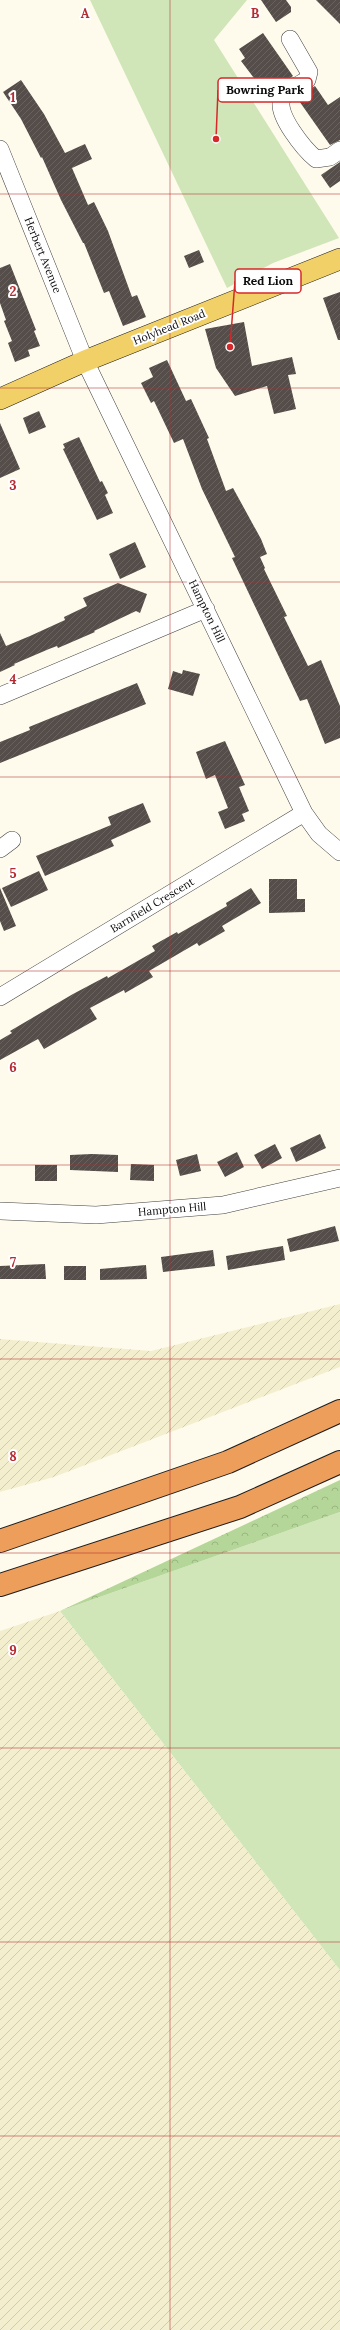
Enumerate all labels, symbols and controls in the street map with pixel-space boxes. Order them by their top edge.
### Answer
text: A [81,5,90,22]
text: B [251,5,260,22]
callout: Bowring Park [218,78,312,102]
text: Bowring Park [226,82,304,97]
text: 1 [10,89,16,106]
street label: Herbert Avenue [21,215,65,295]
callout: Red Lion [235,269,301,293]
text: Red Lion [243,273,294,288]
text: 2 [10,283,17,300]
street label: Holyhead Road [131,306,208,348]
text: 3 [9,477,17,494]
street label: Hampton Hill [186,577,228,645]
text: 4 [9,671,17,688]
text: 5 [9,865,17,882]
street label: Barnfield Crescent [108,874,197,936]
text: 6 [9,1059,17,1076]
street label: Hampton Hill [137,1199,207,1219]
text: 7 [10,1254,16,1271]
text: 8 [9,1448,17,1465]
text: 9 [9,1642,17,1659]

